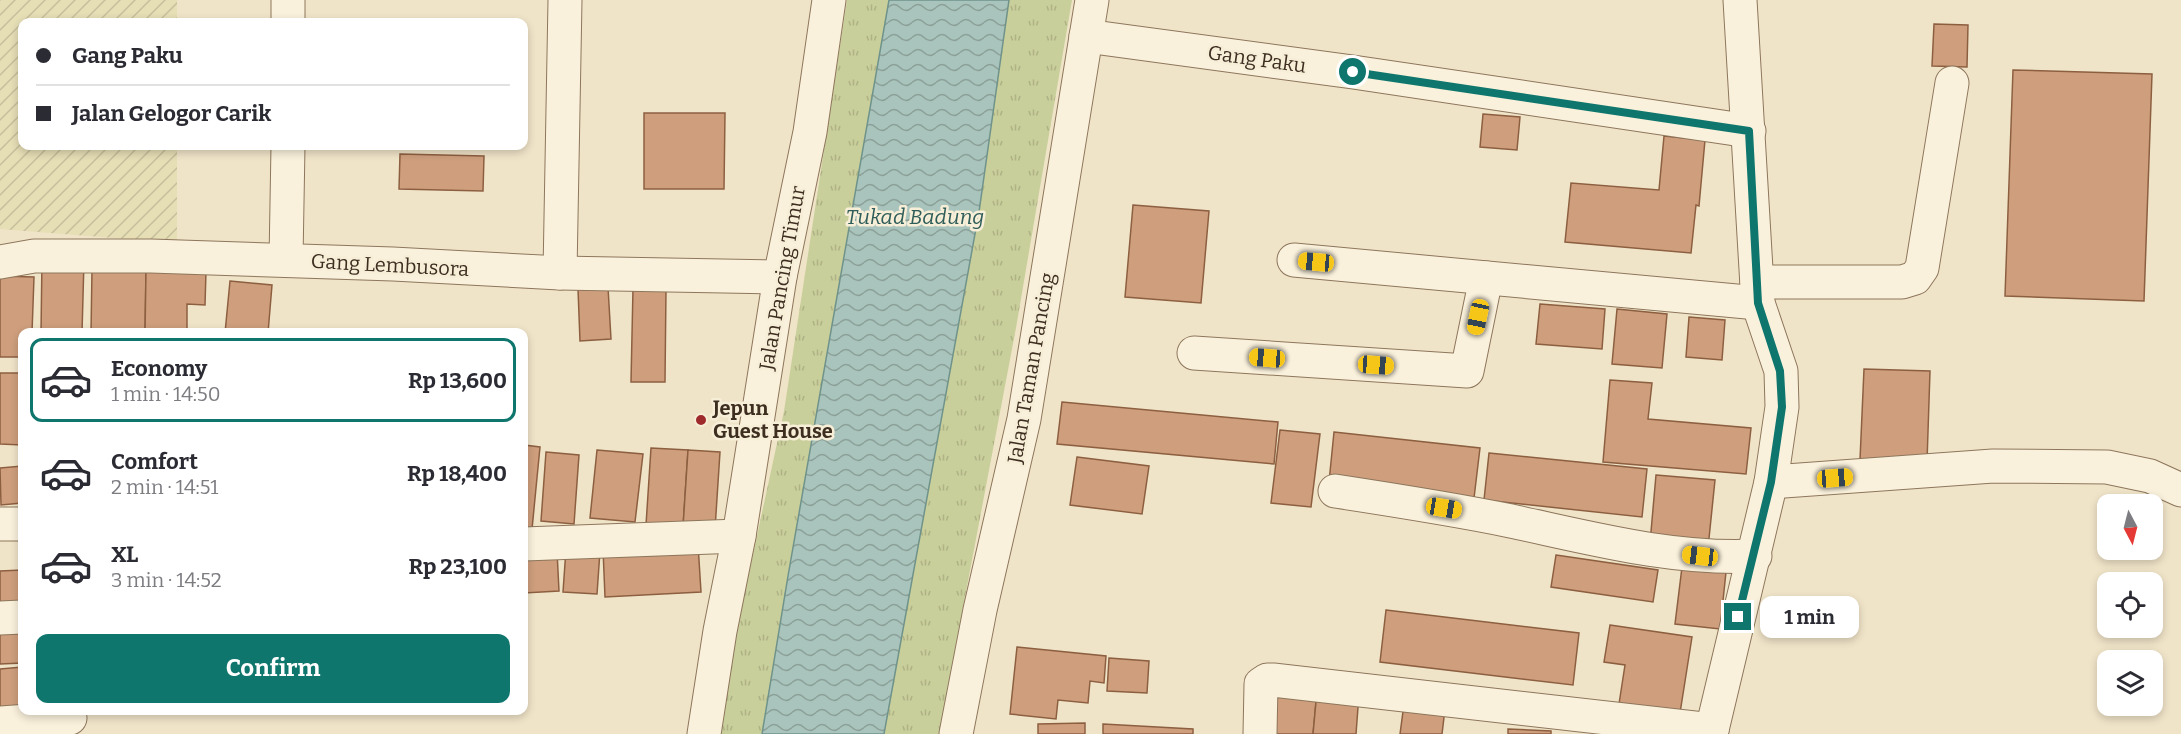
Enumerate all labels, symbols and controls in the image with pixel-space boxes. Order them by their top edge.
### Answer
street label: Gang Paku [1206,40,1308,78]
text: Gang Paku [72,42,183,69]
route start [1339,58,1366,85]
text: Jalan Gelogor Carik [72,100,271,127]
street label: Jalan Pancing Timur [754,184,810,373]
water label: Tukad Badung [846,204,984,230]
street label: Gang Lembusora [310,249,470,281]
car [1297,251,1335,273]
street label: Jalan Taman Pancing [1002,271,1060,466]
car [1465,298,1491,336]
car [1248,348,1286,368]
icon: car [39,353,93,407]
text: Economy [111,355,207,382]
car [1357,355,1395,375]
text: Rp 13,600 [408,367,507,394]
text: 1 min · 14:50 [111,382,221,406]
place label: Jepun Guest House [712,396,833,443]
marker: Jepun Guest House [694,413,708,427]
icon: car [39,446,93,500]
text: Comfort [111,448,198,475]
text: Rp 18,400 [407,460,507,487]
car [1816,468,1854,488]
text: 2 min · 14:51 [111,475,218,499]
north arrow [2097,494,2163,560]
map controls [2097,494,2163,716]
car [1425,496,1463,520]
icon: car [39,539,93,593]
text: XL [111,541,138,568]
car [1681,545,1719,567]
text: Rp 23,100 [409,553,507,580]
text: 3 min · 14:52 [111,568,222,592]
button: locate [2097,572,2163,638]
callout: 1 min [1759,596,1858,638]
route end [1724,603,1751,630]
text: 1 min [1784,605,1835,629]
button: Confirm [36,634,510,703]
button: layers [2097,650,2163,716]

